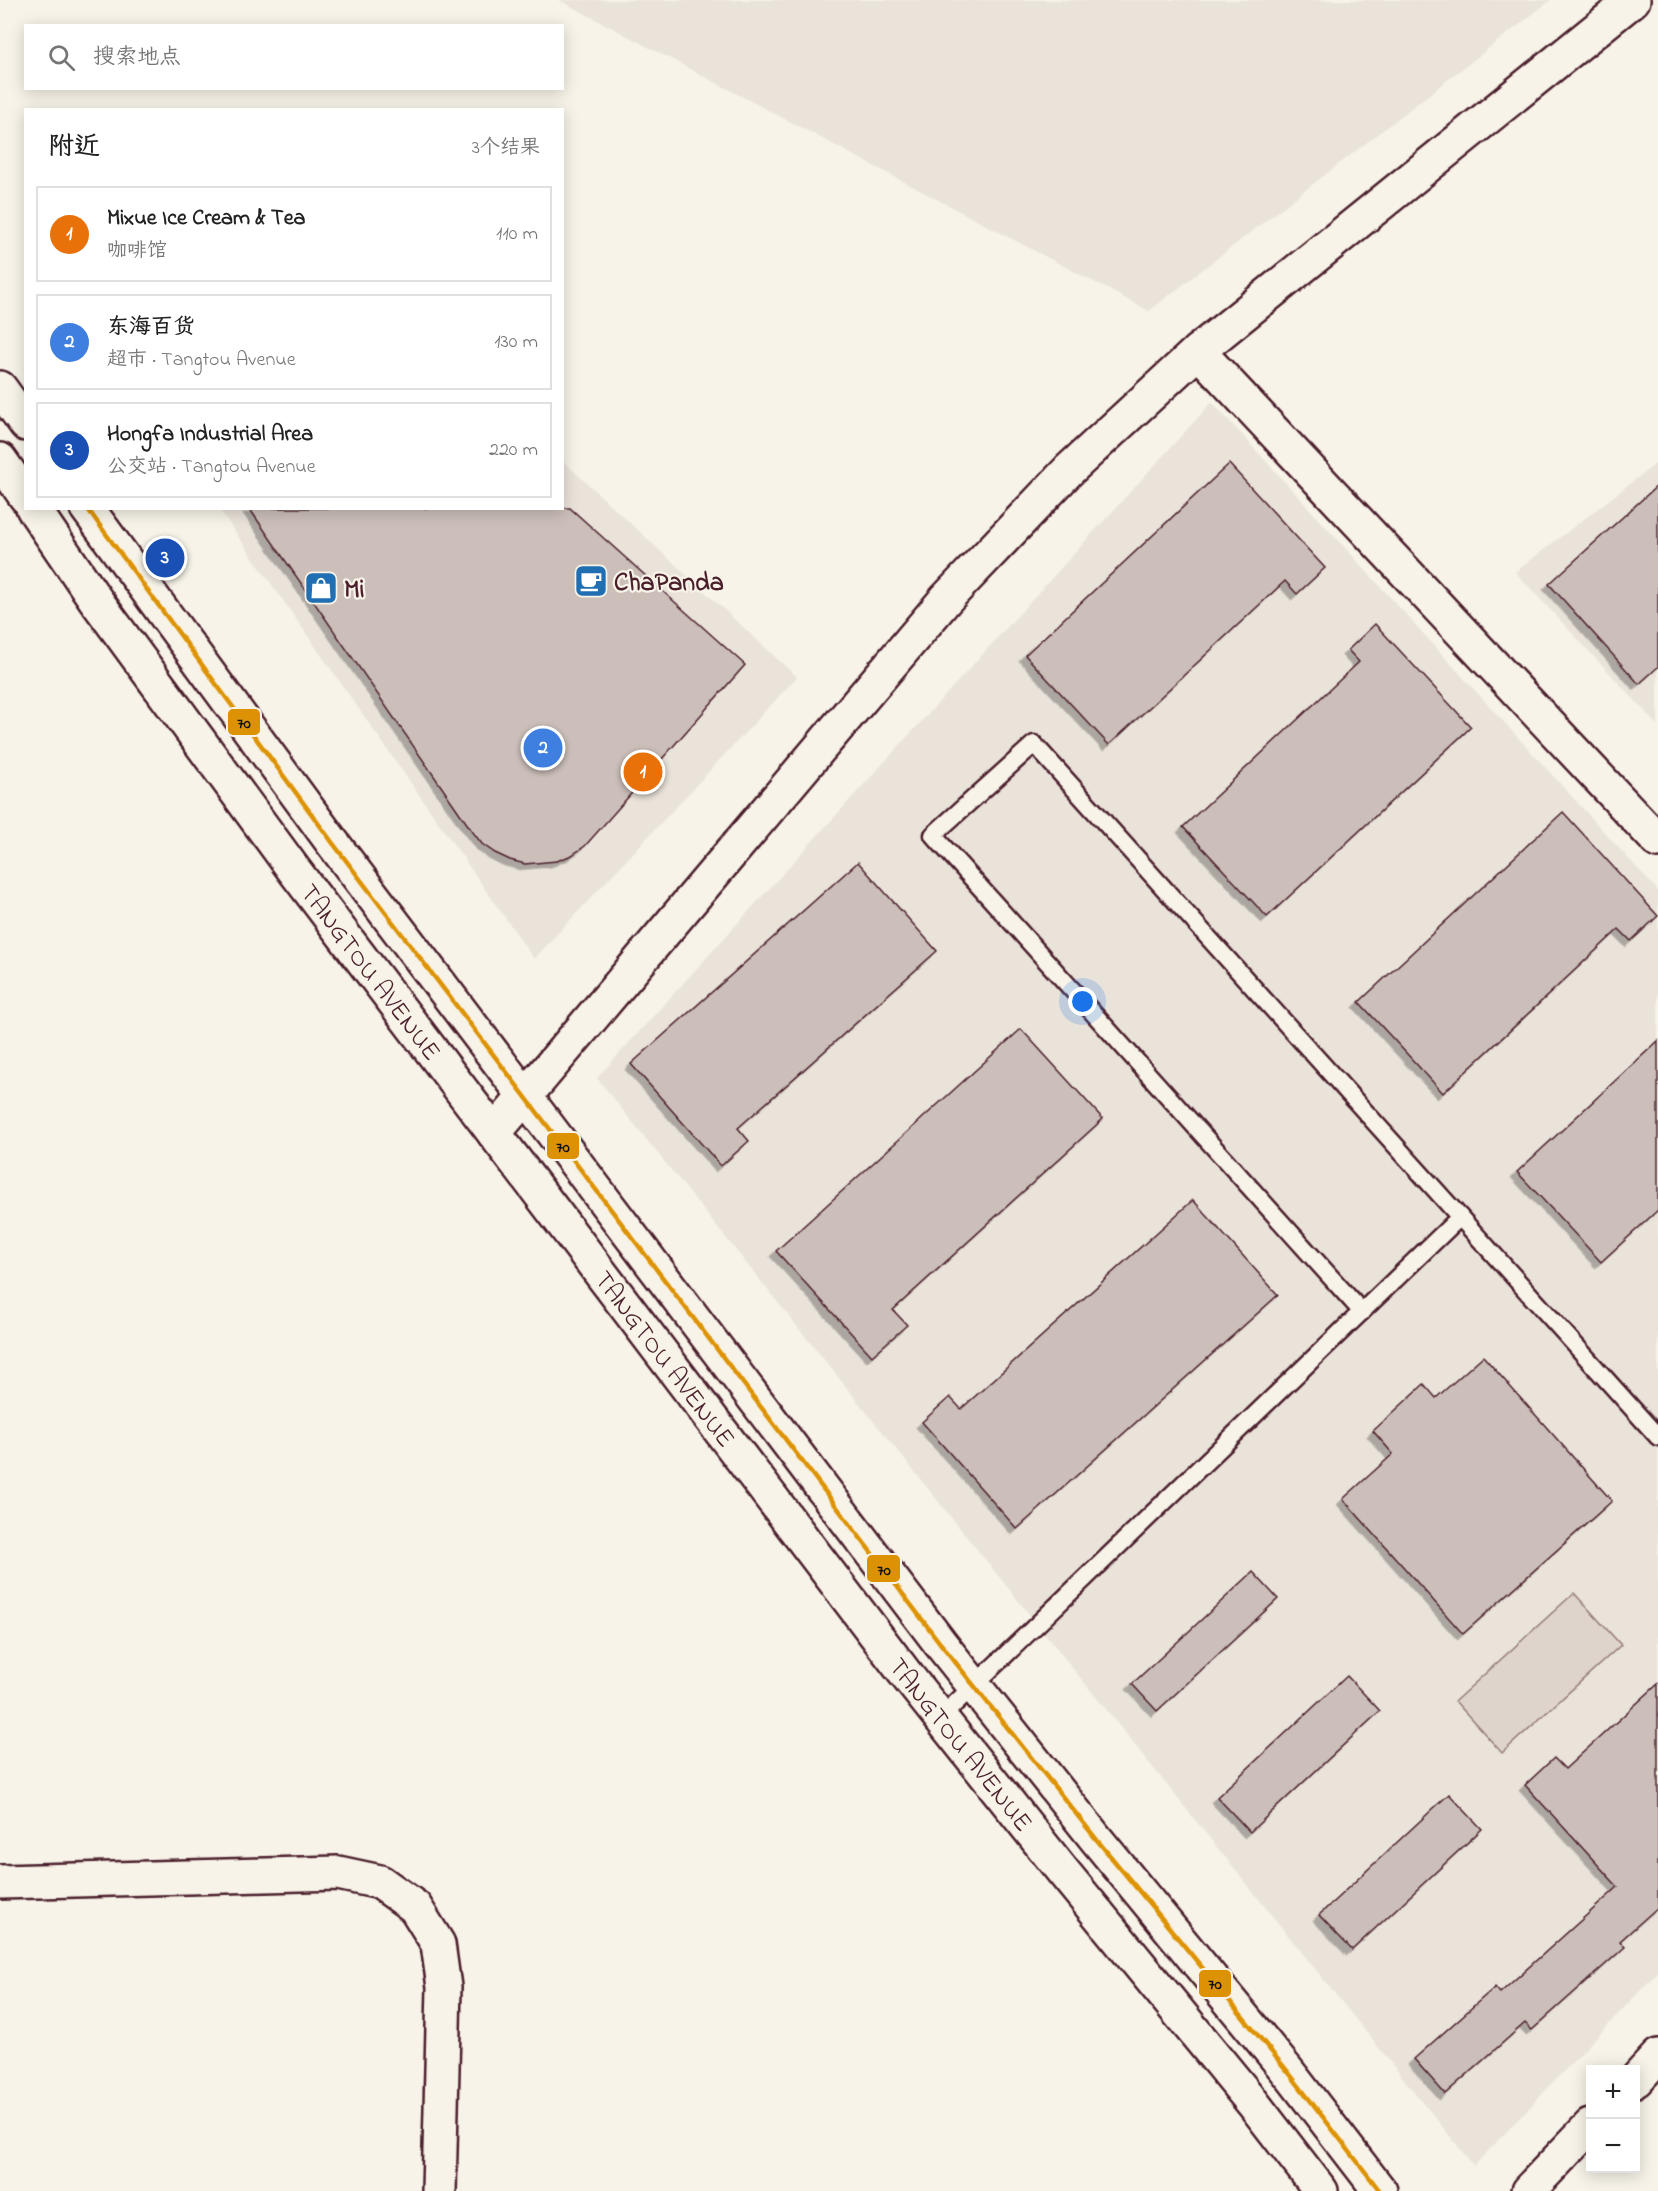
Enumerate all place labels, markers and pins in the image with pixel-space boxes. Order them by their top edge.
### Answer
pin: 3 [146,536,184,580]
cafe icon: ChaPanda [573,563,609,599]
place label: ChaPanda [614,565,724,603]
shop icon: Mi [303,570,339,606]
place label: Mi [344,572,364,610]
pin: 2 [524,726,562,771]
pin: 1 [624,750,662,794]

